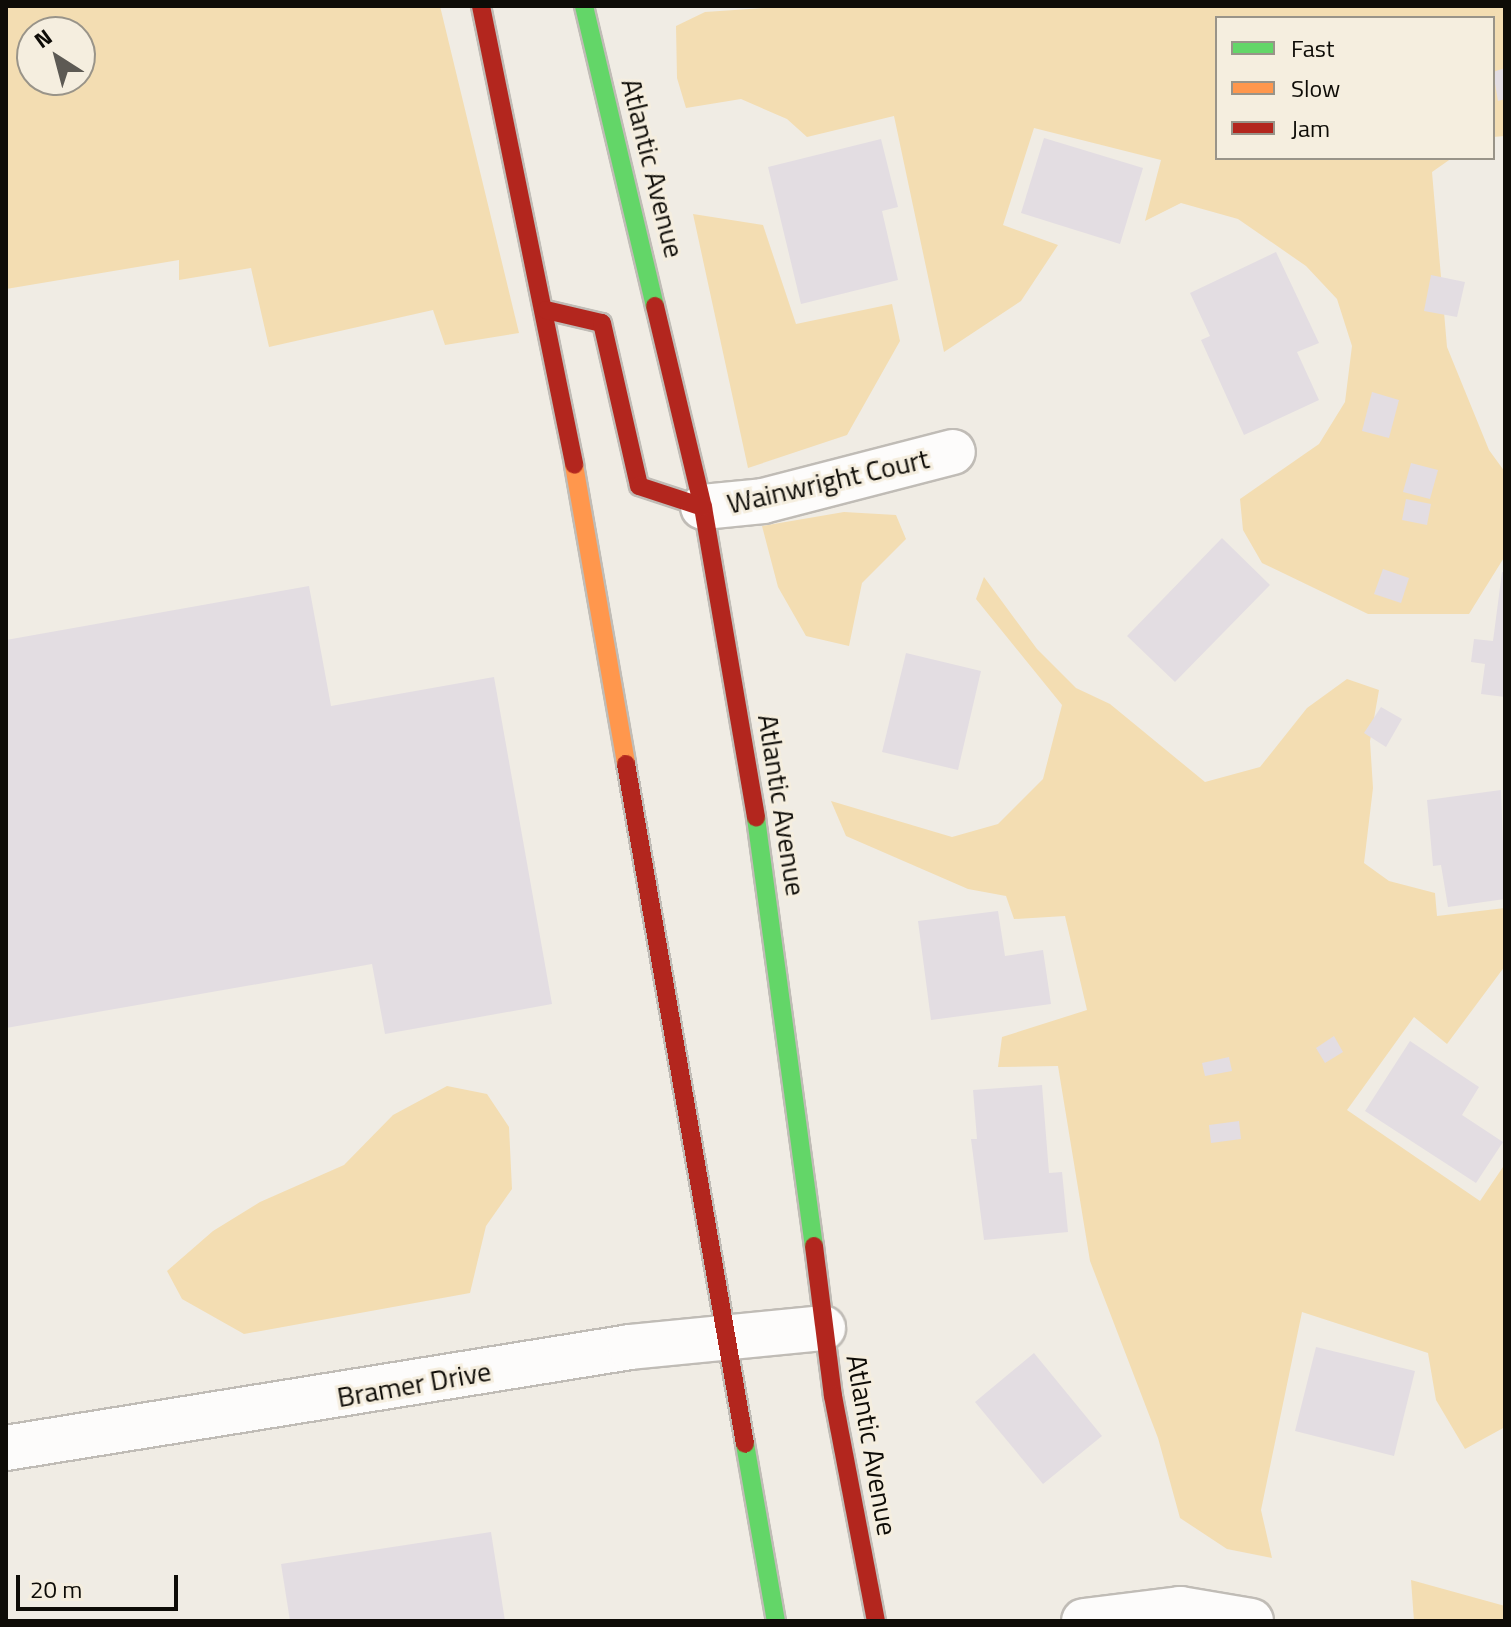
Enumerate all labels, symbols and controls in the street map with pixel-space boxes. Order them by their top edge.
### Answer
north arrow [16,16,96,96]
legend [1215,16,1495,160]
text: N [27,20,59,56]
text: Fast [1291,30,1334,66]
text: Slow [1291,70,1340,106]
street label: Atlantic Avenue [615,75,691,261]
text: Jam [1291,110,1330,146]
street label: Wainwright Court [724,441,932,521]
street label: Atlantic Avenue [751,712,813,898]
street label: Atlantic Avenue [840,1352,904,1538]
street label: Bramer Drive [334,1354,494,1414]
scale bar [20,1559,182,1609]
text: 20 m [30,1571,82,1607]

